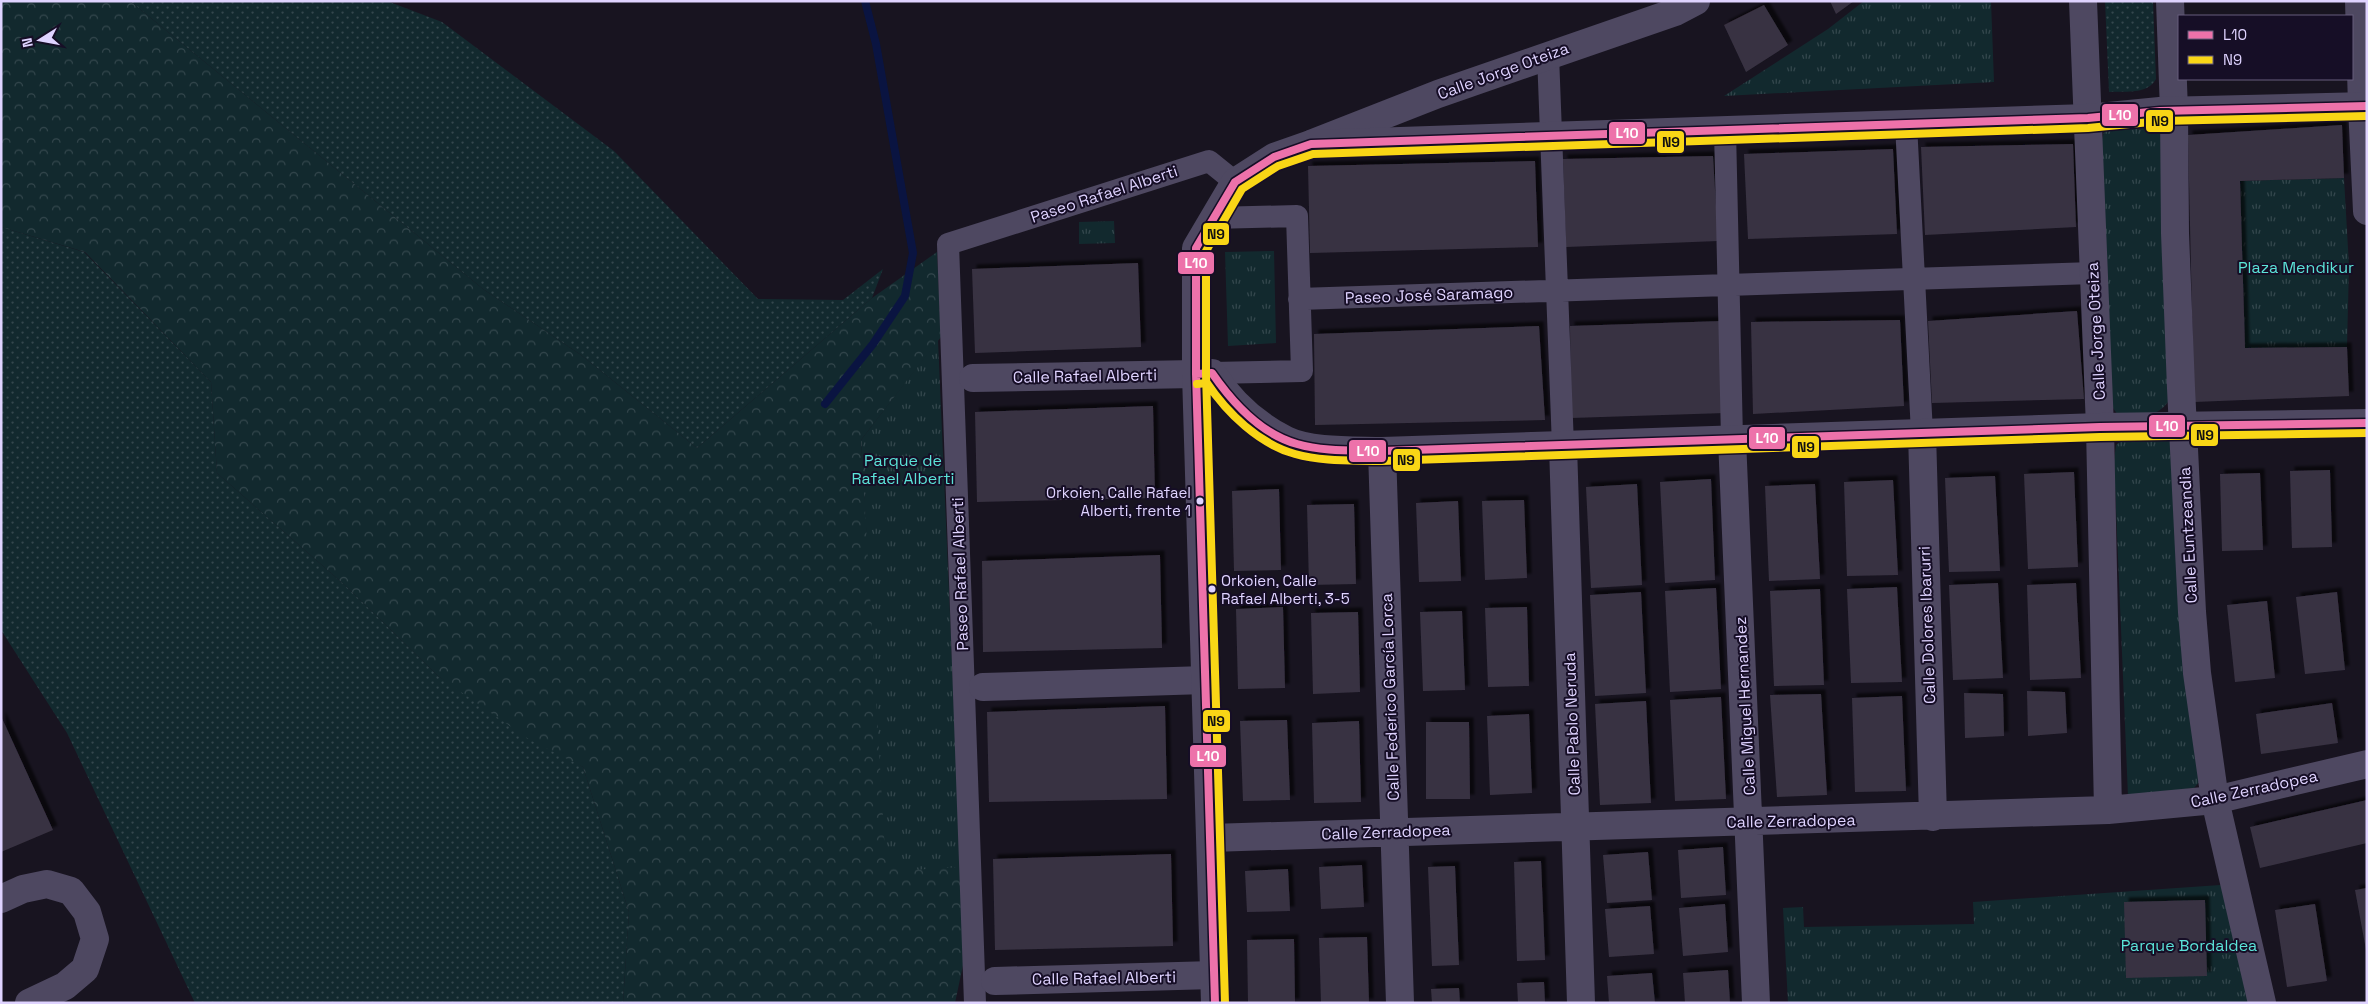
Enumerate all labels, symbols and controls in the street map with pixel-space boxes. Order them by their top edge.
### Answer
north arrow [15,15,65,65]
legend [2178,15,2353,80]
text: L10 [2223,25,2247,44]
text: N [18,36,37,49]
street label: Calle Jorge Oteiza [1435,38,1571,104]
text: N9 [2223,50,2242,69]
line badge: L10 [2101,103,2139,127]
text: L10 [2109,106,2132,124]
line badge: N9 [2145,109,2174,133]
text: N9 [2151,112,2169,130]
line badge: L10 [1608,121,1646,145]
text: L10 [1616,124,1639,142]
line badge: N9 [1656,130,1685,154]
text: N9 [1662,133,1680,151]
street label: Paseo Rafael Alberti [1028,160,1180,228]
line badge: N9 [1202,222,1230,246]
text: N9 [1207,225,1225,243]
line badge: L10 [1177,251,1215,275]
text: L10 [1185,254,1208,272]
park label: Plaza Mendikur [2238,257,2354,278]
street label: Calle Jorge Oteiza [2082,261,2110,401]
street label: Paseo José Saramago [1345,282,1513,308]
street label: Calle Rafael Alberti [1013,364,1157,388]
line badge: L10 [2148,414,2186,438]
text: L10 [2156,417,2179,435]
line badge: N9 [2190,423,2219,447]
line badge: L10 [1748,426,1786,450]
text: N9 [2196,426,2214,444]
text: L10 [1756,429,1779,447]
line badge: N9 [1791,435,1820,459]
text: N9 [1797,438,1815,456]
line badge: L10 [1348,439,1387,463]
text: L10 [1357,442,1380,460]
line badge: N9 [1392,448,1421,472]
park label: Parque de Rafael Alberti [851,450,955,489]
text: N9 [1397,451,1415,469]
street label: Calle Euntzeandia [2174,466,2202,604]
place label: Orkoien, Calle Rafael Alberti, frente 1 [1046,483,1191,520]
marker: Orkoien, Calle Rafael Alberti, frente 1 [1195,496,1205,506]
street label: Paseo Rafael Alberti [947,497,973,651]
street label: Calle Dolores Ibarurri [1914,546,1940,704]
place label: Orkoien, Calle Rafael Alberti, 3-5 [1221,571,1350,608]
marker: Orkoien, Calle Rafael Alberti, 3-5 [1207,584,1217,594]
street label: Calle Federico García Lorca [1376,593,1404,801]
street label: Calle Miguel Hernandez [1730,616,1760,796]
street label: Calle Pablo Neruda [1559,652,1585,796]
line badge: N9 [1202,709,1231,733]
text: N9 [1207,712,1225,730]
line badge: L10 [1189,744,1227,768]
text: L10 [1197,747,1220,765]
street label: Calle Zerradopea [2189,765,2319,813]
street label: Calle Zerradopea [1726,809,1856,833]
street label: Calle Zerradopea [1321,819,1451,845]
park label: Parque Bordaldea [2121,935,2257,956]
street label: Calle Rafael Alberti [1032,966,1176,990]

